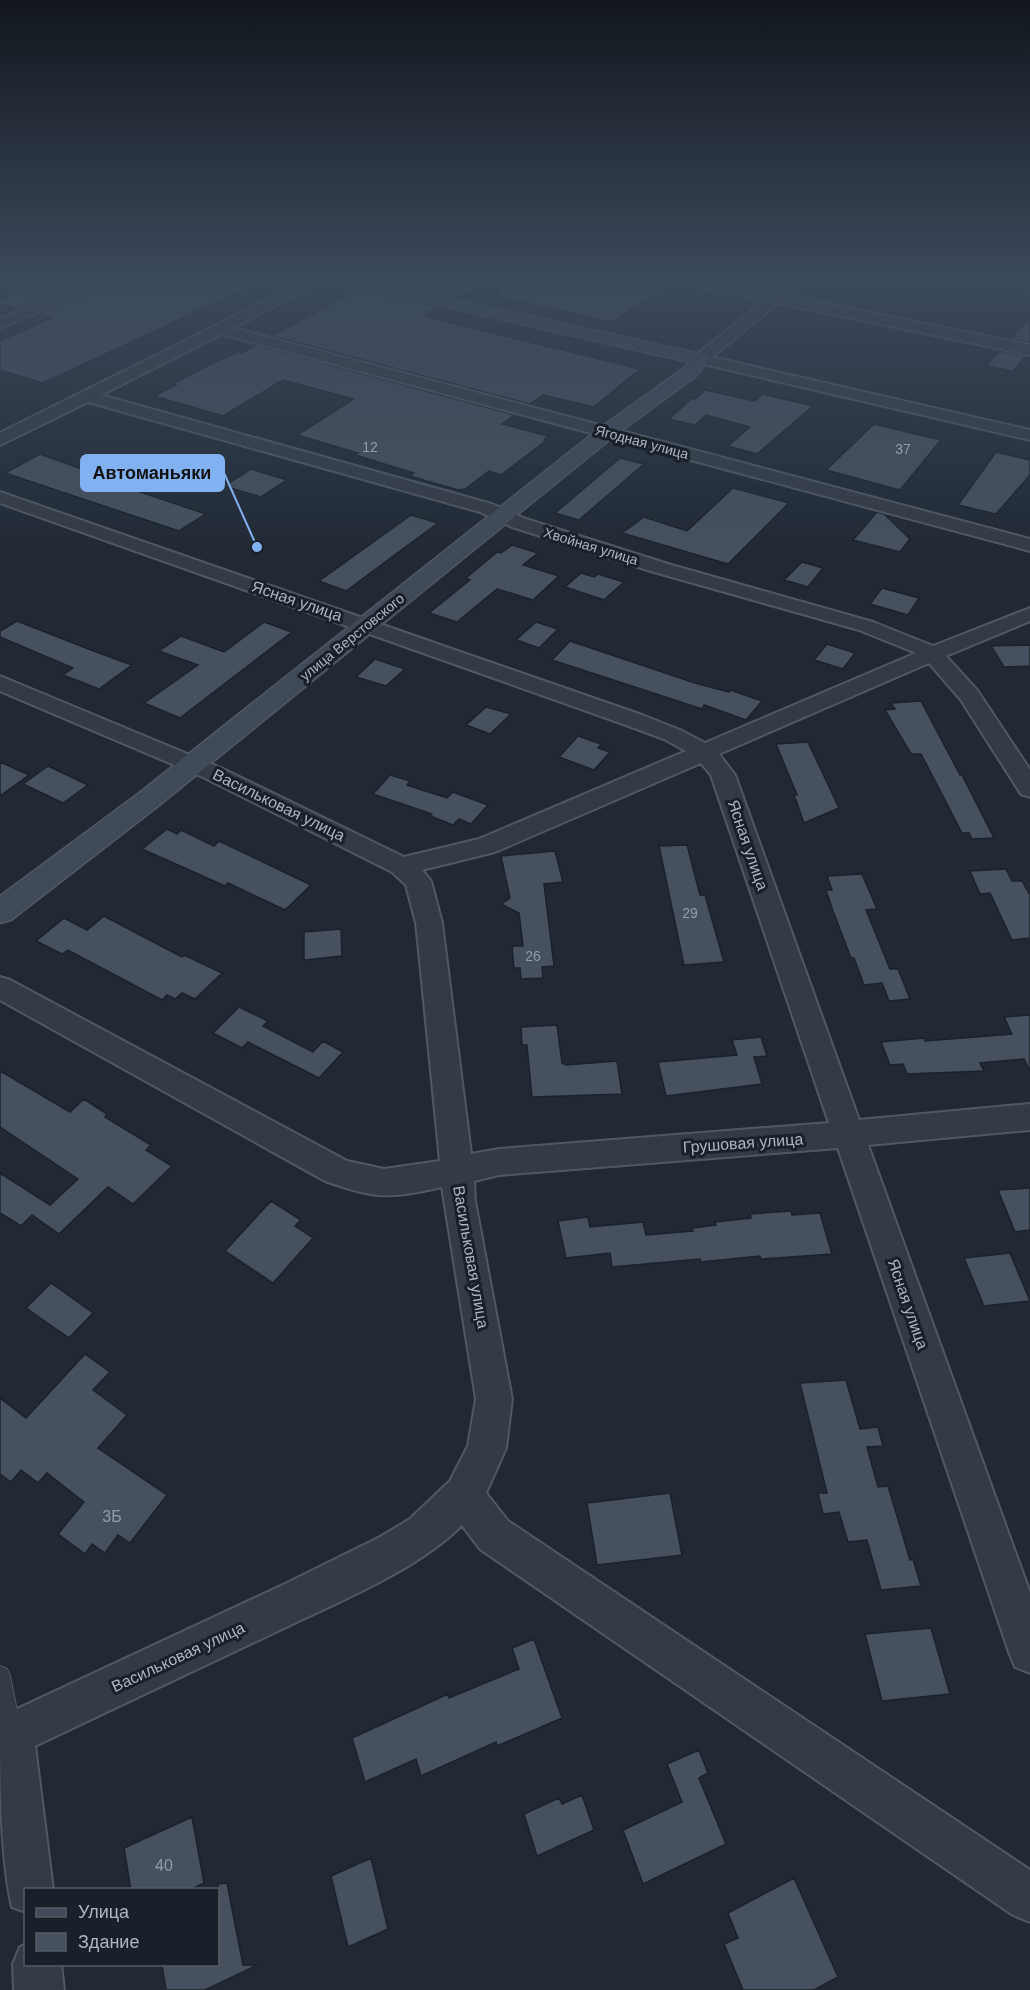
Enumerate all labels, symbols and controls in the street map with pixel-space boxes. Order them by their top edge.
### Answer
street label: Ягодная улица [594,422,691,462]
house number: 12 [362,439,378,455]
house number: 37 [895,441,911,457]
callout: Автоманьяки [81,455,224,491]
text: Автоманьяки [93,463,211,483]
street label: Хвойная улица [542,524,640,568]
street label: Ясная улица [250,578,344,624]
street label: улица Верстовского [297,590,407,684]
street label: Васильковая улица [210,766,348,844]
street label: Ясная улица [725,798,771,892]
house number: 29 [682,905,698,921]
house number: 26 [525,948,541,964]
street label: Грушовая улица [682,1130,804,1156]
street label: Васильковая улица [450,1184,492,1330]
street label: Ясная улица [885,1257,931,1351]
house number: 3Б [102,1508,122,1525]
street label: Васильковая улица [109,1619,247,1695]
house number: 40 [155,1857,173,1874]
legend [24,1888,219,1966]
text: Улица [78,1902,130,1922]
text: Здание [78,1932,139,1952]

